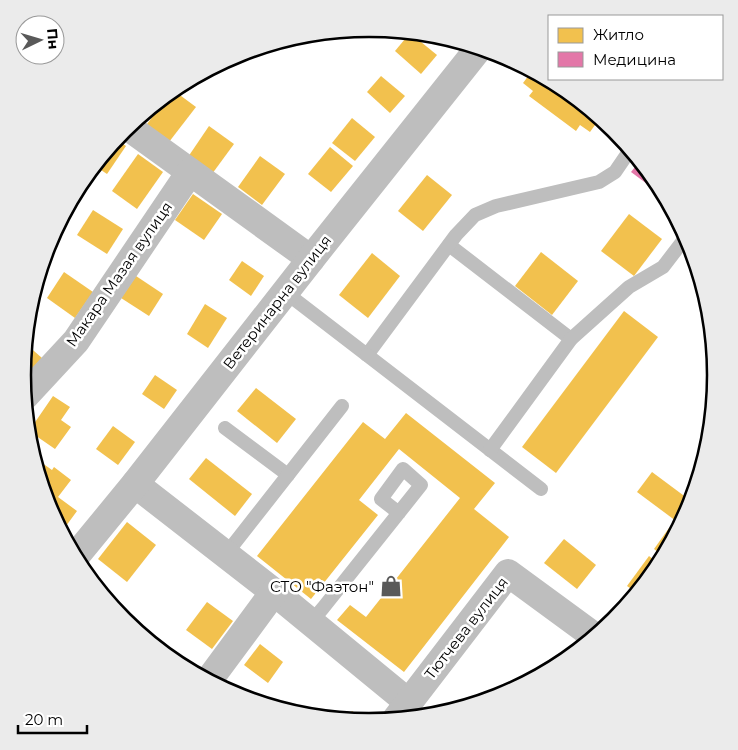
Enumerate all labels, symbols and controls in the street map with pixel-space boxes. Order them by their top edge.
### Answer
north arrow [15,15,65,65]
legend [548,15,723,80]
text: Житло [593,25,644,44]
text: Пн [43,28,63,50]
text: Медицина [593,50,676,69]
street label: Макара Мазая вулиця [62,198,176,350]
street label: Ветеринарна вулиця [219,231,335,373]
shop icon: СТО "Фаэтон" [378,573,404,599]
street label: Тютчева вулиця [420,573,512,683]
place label: СТО "Фаэтон" [270,577,374,596]
scale bar [18,702,86,734]
text: 20 m [25,710,63,729]

